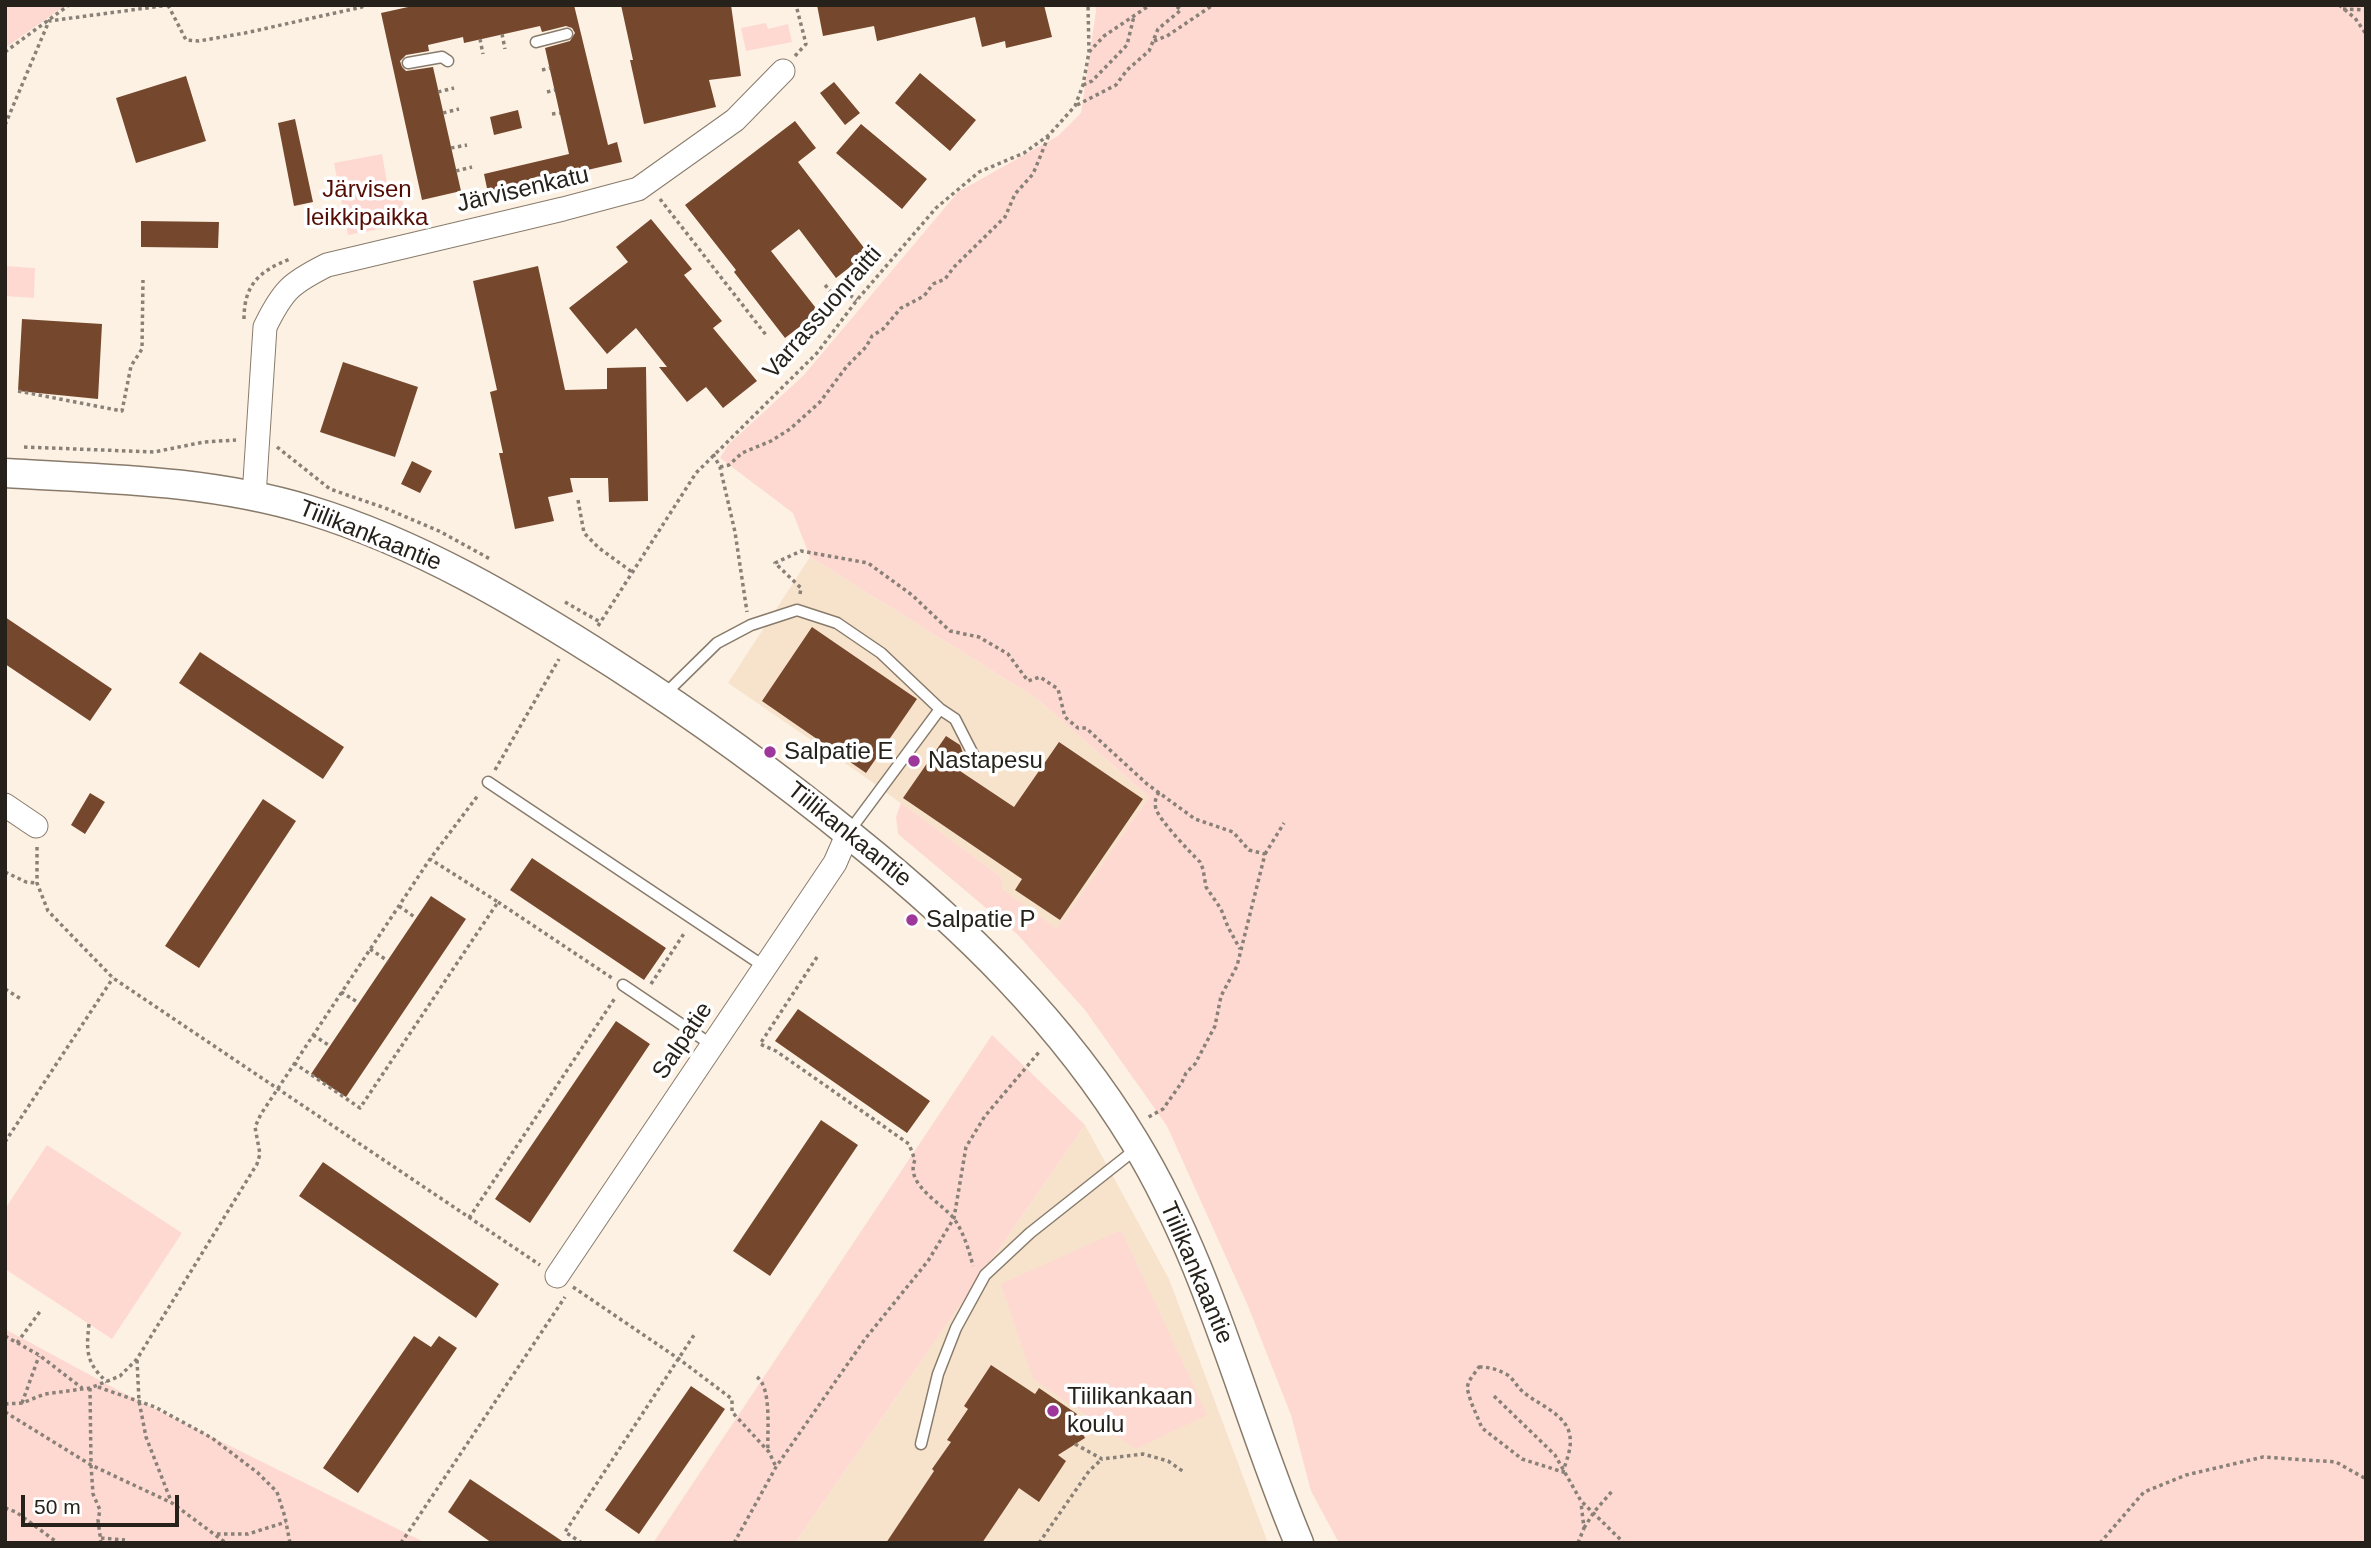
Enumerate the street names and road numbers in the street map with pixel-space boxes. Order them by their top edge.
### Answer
street label: Järvisenkatu [454,161,592,219]
street label: Varrassuonraitti [758,241,888,385]
street label: Tiilikankaantie [295,494,445,578]
street label: Tiilikankaantie [781,776,917,894]
street label: Salpatie [647,997,719,1085]
street label: Tiilikankaantie [1153,1198,1239,1348]

